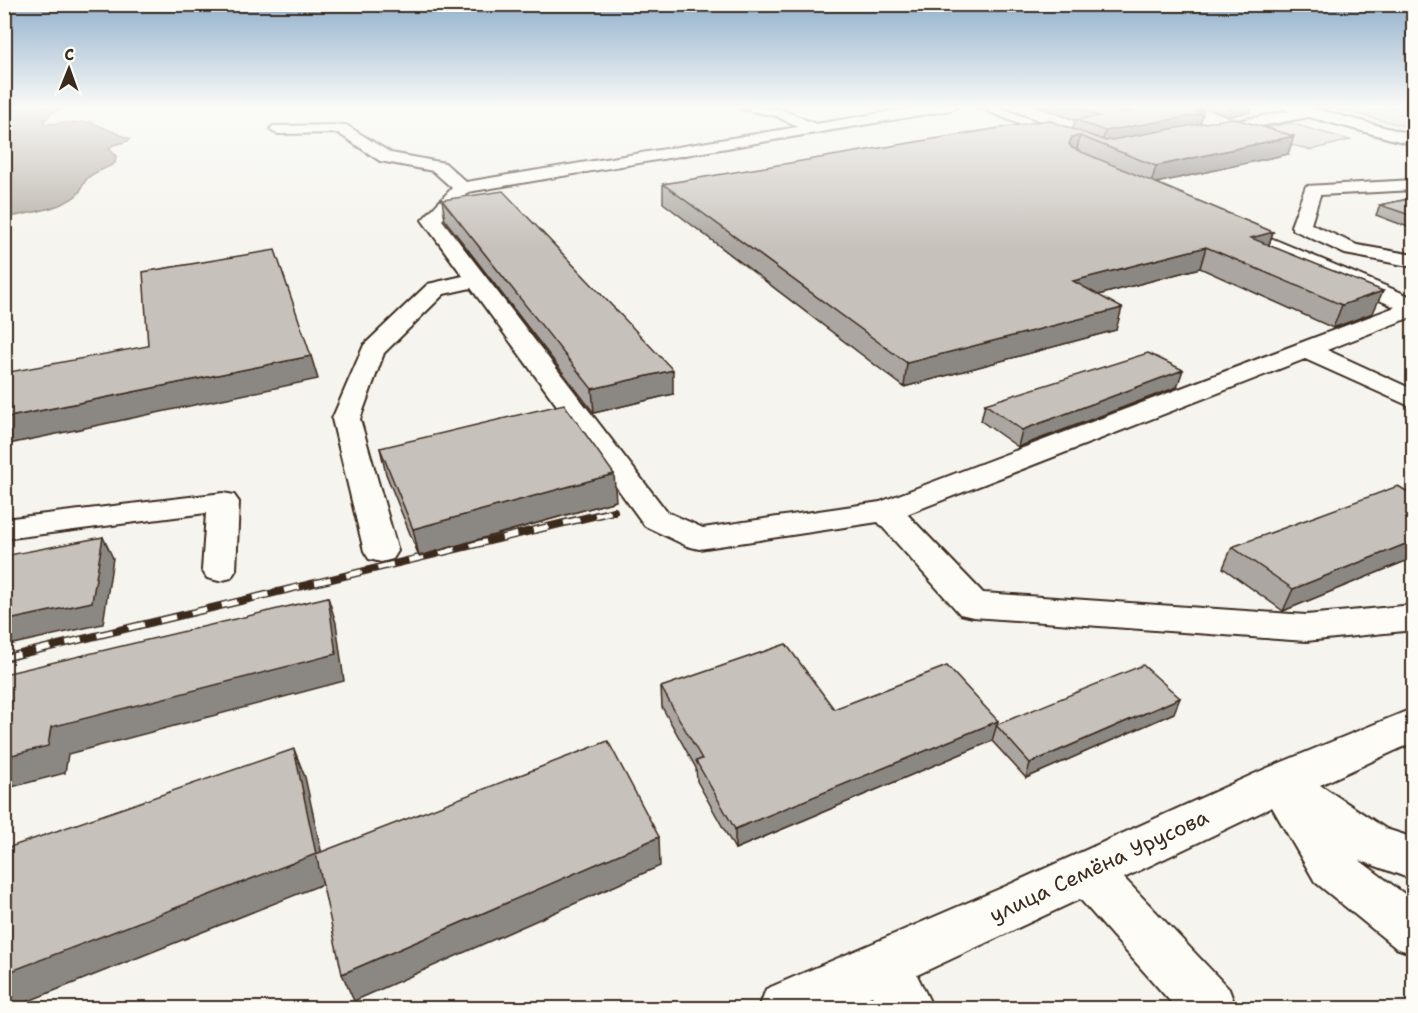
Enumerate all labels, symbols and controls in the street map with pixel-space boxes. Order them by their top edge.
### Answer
north arrow [39,39,99,99]
text: С [64,44,75,65]
street label: улица Семёна Урусова [985,803,1213,929]

